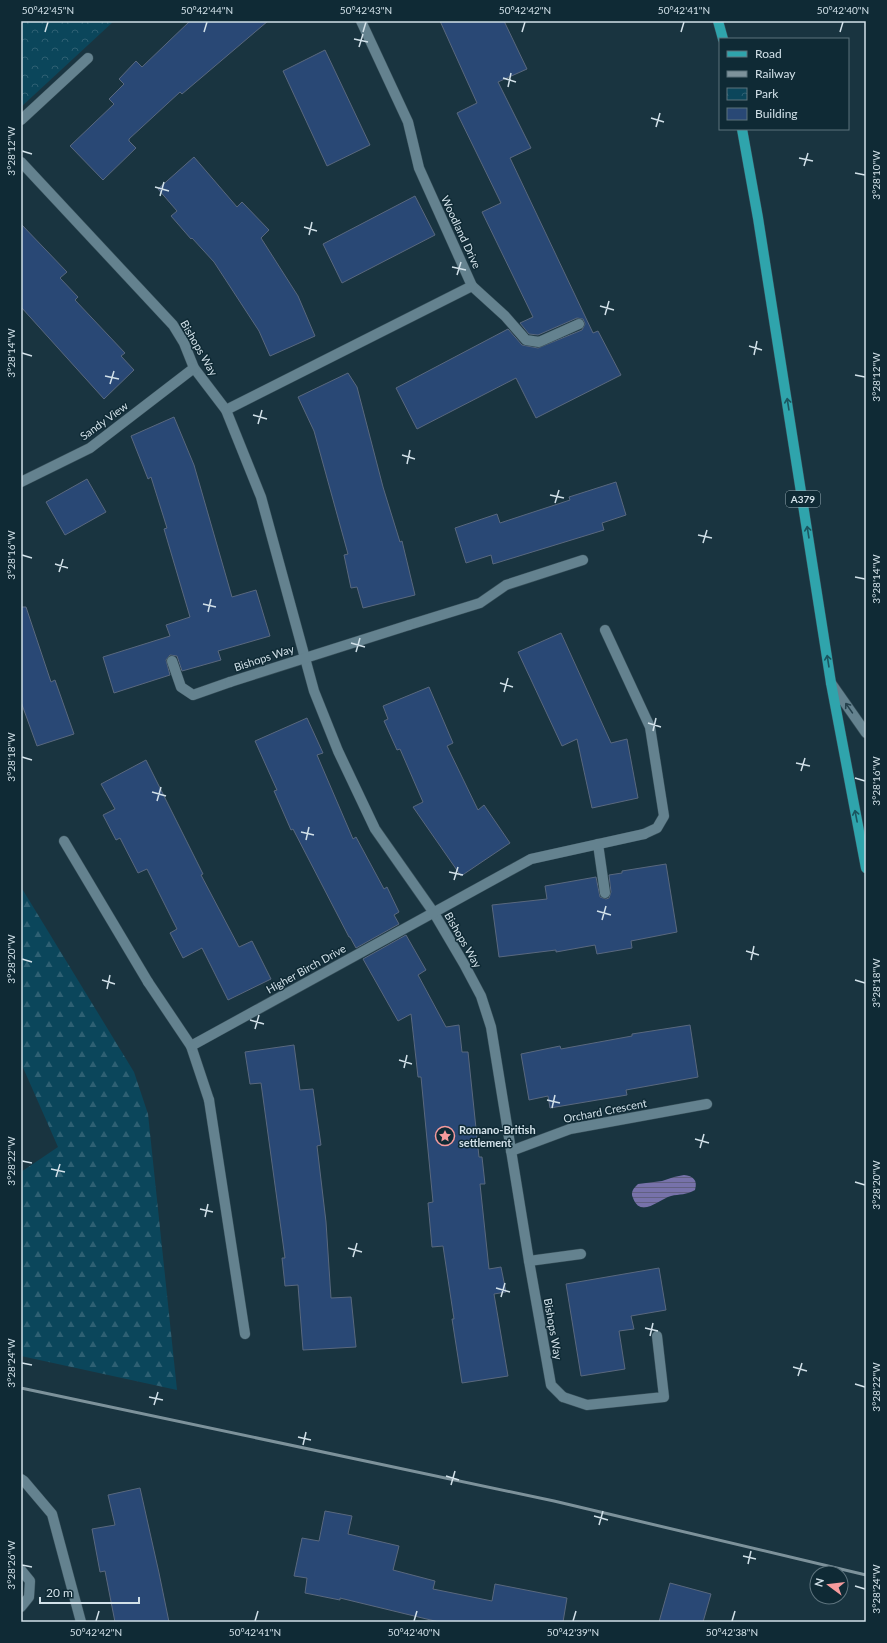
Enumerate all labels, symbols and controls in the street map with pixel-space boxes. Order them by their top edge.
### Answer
text: 50°42'45"N [22,4,74,16]
text: 50°42'44"N [181,4,233,16]
text: 50°42'43"N [340,4,392,16]
text: 50°42'42"N [499,4,551,16]
text: 50°42'41"N [658,4,710,16]
text: 50°42'40"N [817,4,869,16]
legend [719,38,849,130]
text: Road [755,46,782,61]
text: Railway [755,66,796,81]
text: Park [755,86,779,101]
text: Building [755,106,798,121]
text: 3°28'12"W [5,126,17,176]
text: 3°28'10"W [870,150,882,200]
street label: Woodland Drive [439,193,484,270]
street label: Bishops Way [178,318,221,378]
text: 3°28'14"W [5,328,17,378]
text: 3°28'12"W [870,352,882,402]
one-way arrow [784,398,792,411]
street label: Sandy View [77,399,130,442]
road number: A379 [786,491,820,507]
one-way arrow [804,526,812,539]
text: 3°28'16"W [5,530,17,580]
text: 3°28'14"W [870,554,882,604]
street label: Bishops Way [232,642,296,673]
one-way arrow [824,654,832,667]
one-way arrow [845,703,853,714]
text: 3°28'18"W [5,732,17,782]
text: 3°28'16"W [870,756,882,806]
one-way arrow [852,810,860,823]
street label: Bishops Way [442,910,485,970]
text: 3°28'20"W [5,934,17,984]
street label: Higher Birch Drive [264,941,348,996]
text: 3°28'18"W [870,958,882,1008]
street label: Orchard Crescent [562,1096,648,1125]
place label: Romano-British settlement [459,1123,536,1149]
place icon: Romano-British settlement [434,1125,456,1147]
text: 3°28'22"W [5,1136,17,1186]
text: 3°28'20"W [870,1160,882,1210]
street label: Bishops Way [542,1297,565,1361]
text: 3°28'24"W [5,1338,17,1388]
text: 3°28'22"W [870,1362,882,1412]
text: 3°28'26"W [5,1540,17,1590]
text: 3°28'24"W [870,1564,882,1614]
north arrow [809,1565,849,1605]
text: N [811,1577,826,1588]
scale bar [40,1579,139,1605]
text: 20 m [46,1585,73,1600]
text: 50°42'42"N [70,1626,122,1638]
text: 50°42'41"N [229,1626,281,1638]
text: 50°42'40"N [388,1626,440,1638]
text: 50°42'39"N [547,1626,599,1638]
text: 50°42'38"N [706,1626,758,1638]

